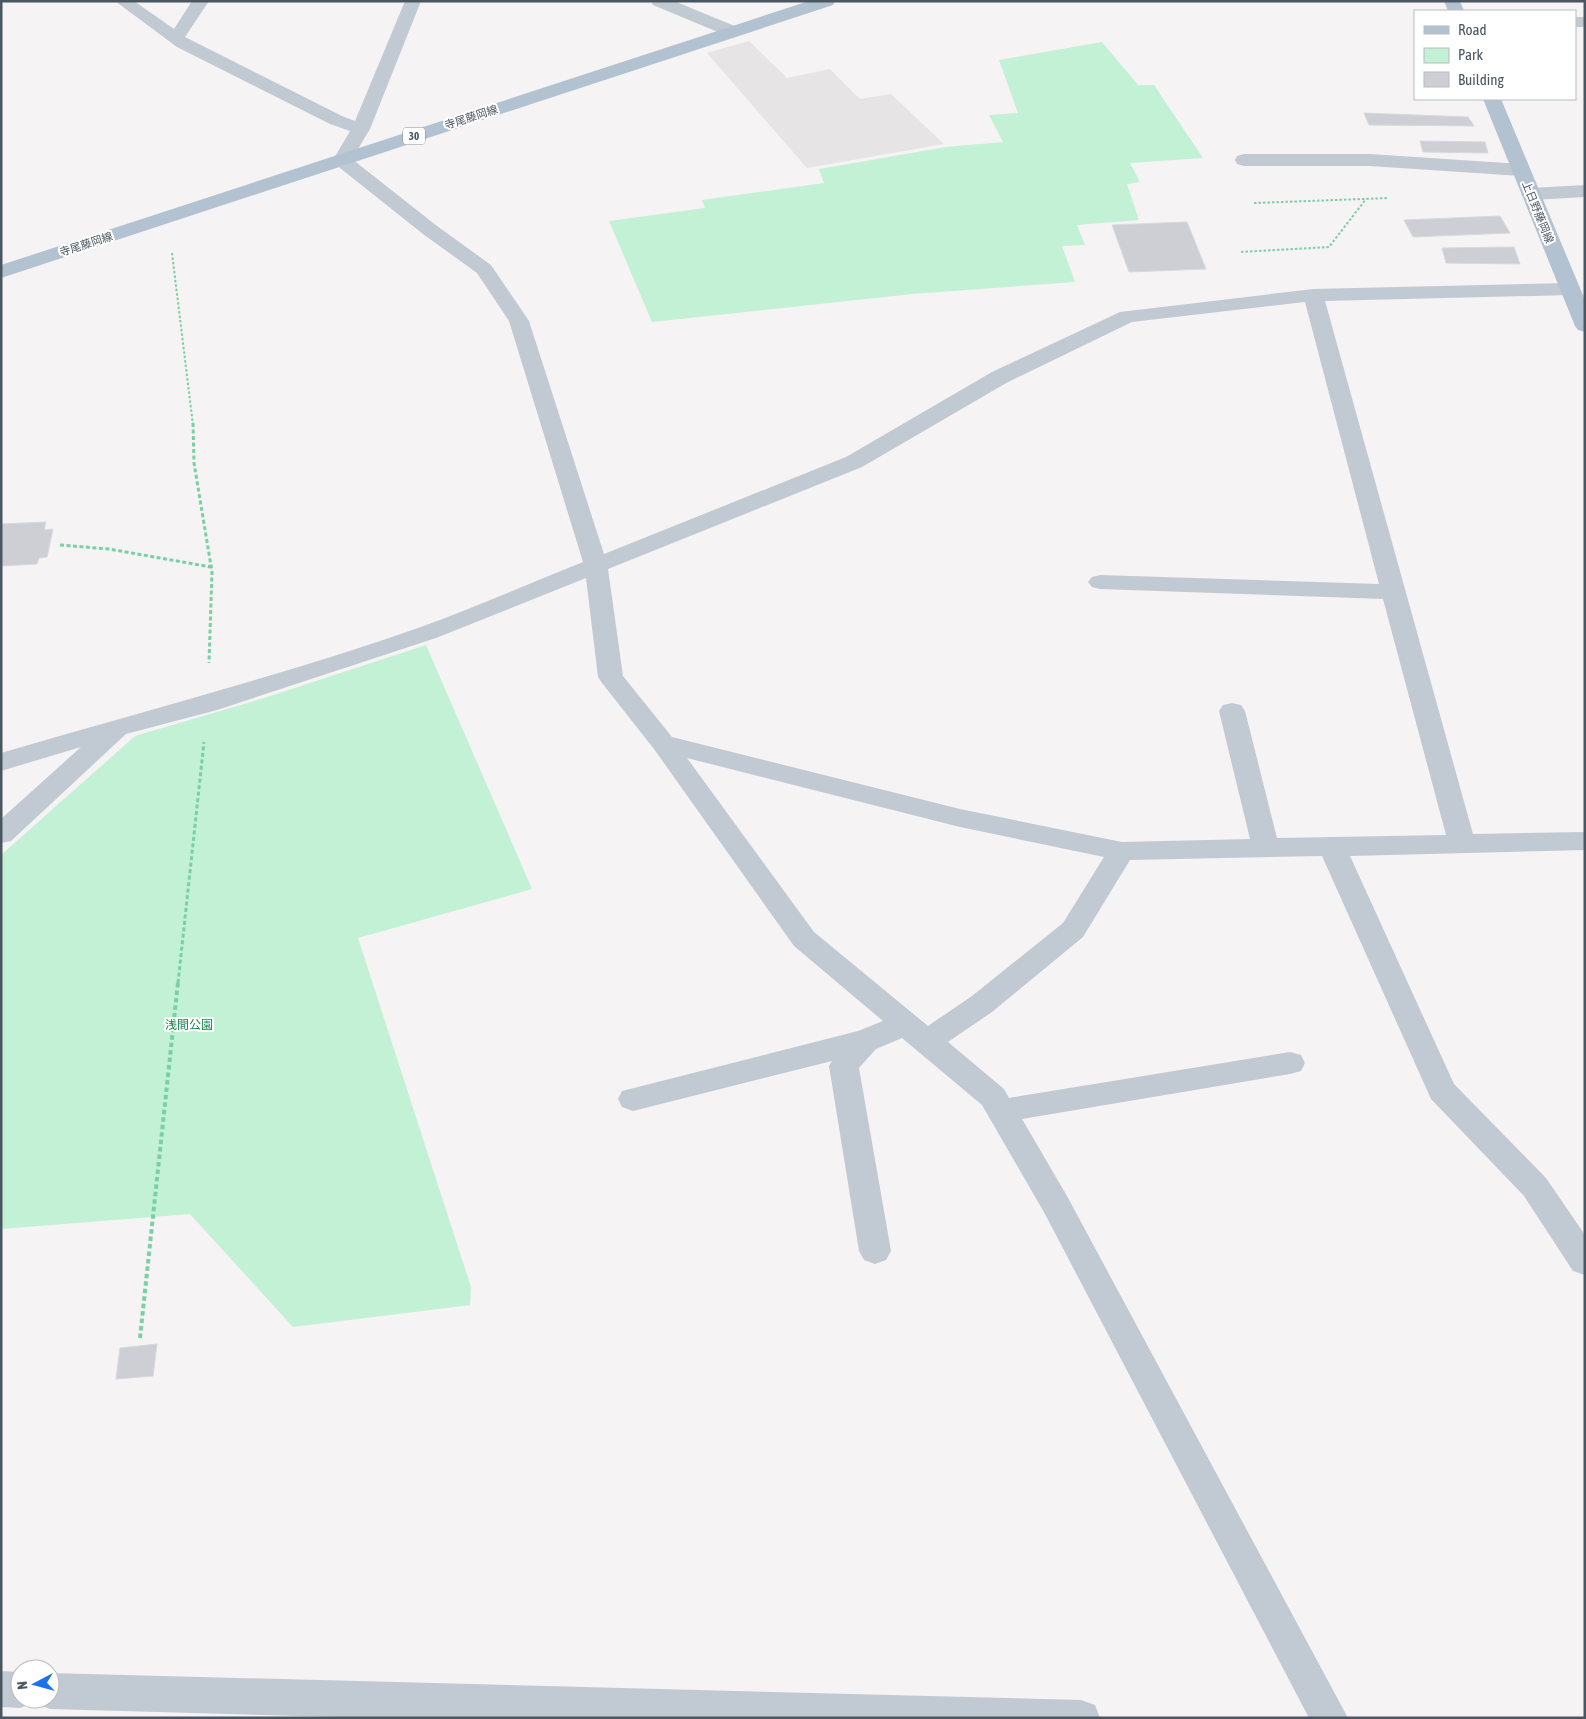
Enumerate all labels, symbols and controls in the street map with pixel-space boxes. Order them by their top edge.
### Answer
legend [1414,10,1576,100]
text: Road [1458,21,1487,38]
text: Park [1458,46,1483,63]
text: Building [1458,71,1504,88]
street label: 寺尾藤岡線 [443,103,499,131]
road number: 30 [403,128,425,144]
street label: 上日野藤岡線 [1520,179,1556,245]
street label: 寺尾藤岡線 [58,230,114,258]
park label: 浅間公園 [165,1018,213,1032]
north arrow [10,1659,60,1709]
text: N [14,1680,30,1690]

